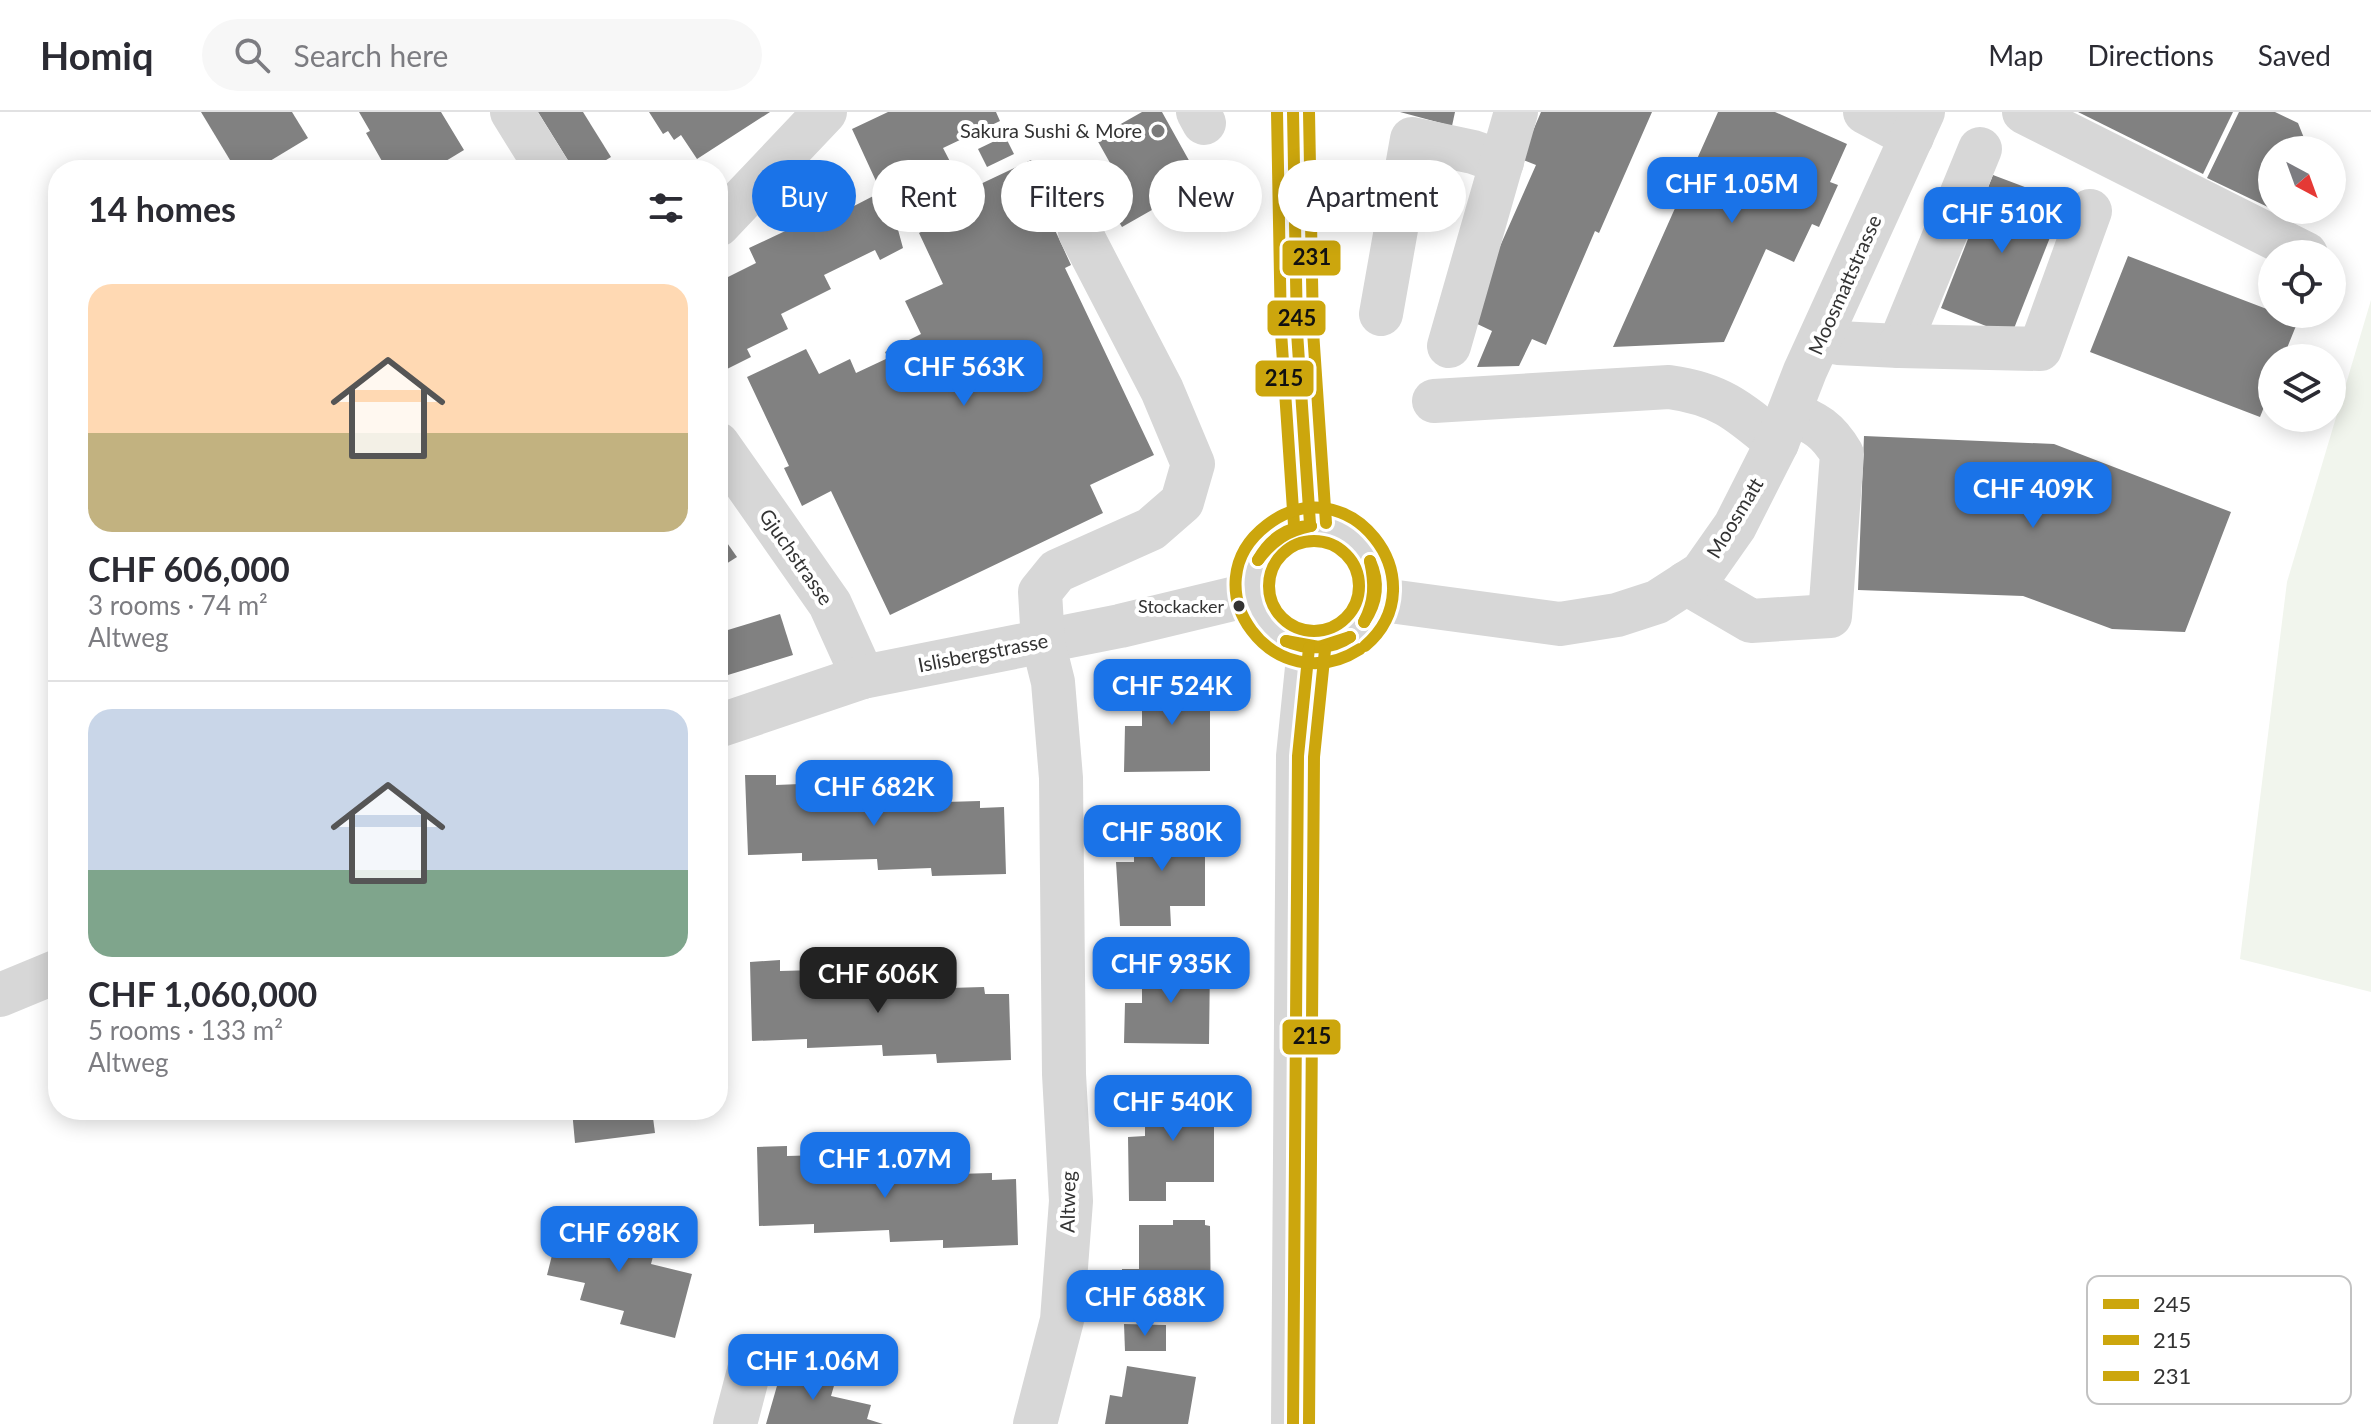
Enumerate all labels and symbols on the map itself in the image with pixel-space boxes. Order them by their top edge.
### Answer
place label: Sakura Sushi & More [960,118,1142,142]
marker: Sakura Sushi & More [1149,122,1167,140]
north arrow [2258,136,2346,224]
pin: CHF 1.05M [1640,157,1824,225]
pin: CHF 510K [1919,187,2085,255]
street label: Moosmattstrasse [1803,211,1886,358]
line badge: 231 [1281,239,1342,277]
text: 231 [1293,243,1331,270]
line badge: 245 [1266,299,1327,337]
text: 245 [1278,304,1316,331]
pin: CHF 563K [881,340,1047,408]
line badge: 215 [1254,359,1315,398]
text: 215 [1265,364,1303,391]
pin: CHF 409K [1950,462,2116,530]
street label: Moosmatt [1701,473,1768,562]
street label: Gjuchstrasse [755,504,839,609]
place label: Stockacker [1138,595,1224,617]
marker: Stockacker [1231,598,1247,614]
street label: Islisbergstrasse [916,628,1050,676]
pin: CHF 524K [1089,659,1255,727]
pin: CHF 682K [791,760,957,828]
pin: CHF 580K [1079,805,1245,873]
pin: CHF 935K [1088,937,1254,1005]
pin: CHF 606K [795,947,961,1015]
line badge: 215 [1281,1018,1342,1056]
text: 215 [1293,1022,1331,1049]
pin: CHF 540K [1090,1075,1256,1143]
pin: CHF 1.07M [793,1132,977,1200]
street label: Altweg [1054,1171,1080,1233]
pin: CHF 698K [536,1206,702,1274]
pin: CHF 688K [1062,1270,1228,1338]
legend [2087,1276,2351,1404]
text: 245 [2153,1290,2191,1317]
text: 215 [2153,1326,2191,1353]
pin: CHF 1.06M [721,1334,905,1402]
text: 231 [2153,1362,2191,1389]

